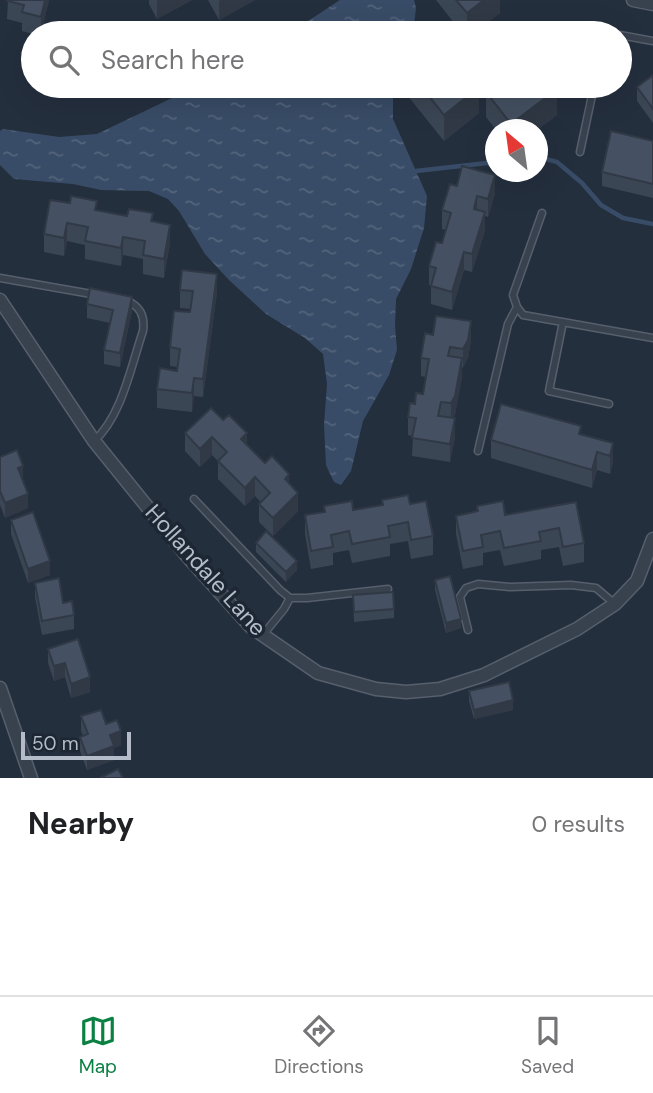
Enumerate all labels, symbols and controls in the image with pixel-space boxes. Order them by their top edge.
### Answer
search box [21,21,632,98]
icon: search [45,41,83,79]
text: Search here [101,43,244,77]
north arrow [485,119,548,182]
street label: Hollandale Lane [139,498,273,642]
scale bar [21,729,131,761]
text: 50 m [32,731,79,756]
text: Nearby [28,804,134,843]
text: 0 results [532,809,625,839]
tab: Map [79,1012,117,1079]
tab: Directions [274,1012,364,1079]
tab: Saved [521,1012,574,1079]

